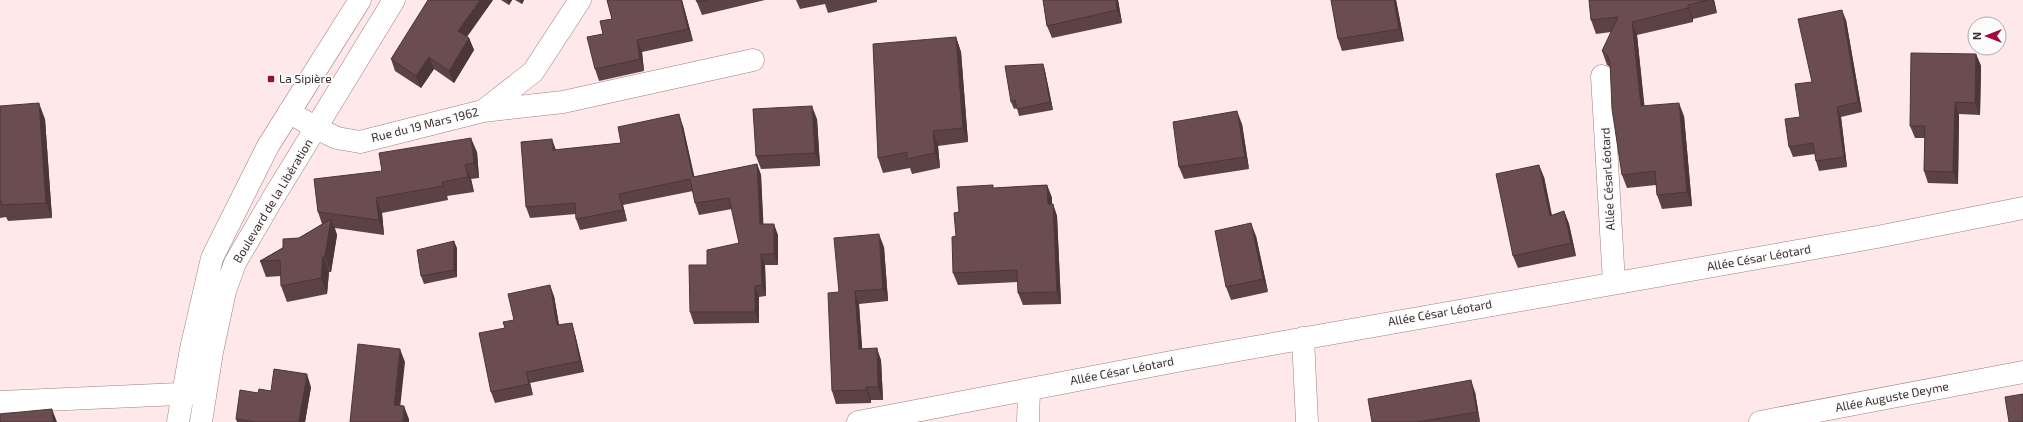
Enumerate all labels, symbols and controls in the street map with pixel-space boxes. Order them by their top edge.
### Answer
north arrow [1967,16,2007,56]
text: N [1970,32,1983,40]
place label: La Sipière [279,71,332,85]
marker: La Sipière [266,74,276,84]
street label: Rue du 19 Mars 1962 [370,104,480,144]
street label: Allée CésarLéotard [1597,127,1617,231]
street label: Boulevard de la Libération [230,136,315,265]
street label: Allée César Léotard [1706,241,1812,273]
street label: Allée César Léotard [1387,296,1493,328]
street label: Allée César Léotard [1069,353,1175,387]
street label: Allée Auguste Deyme [1834,378,1950,414]

